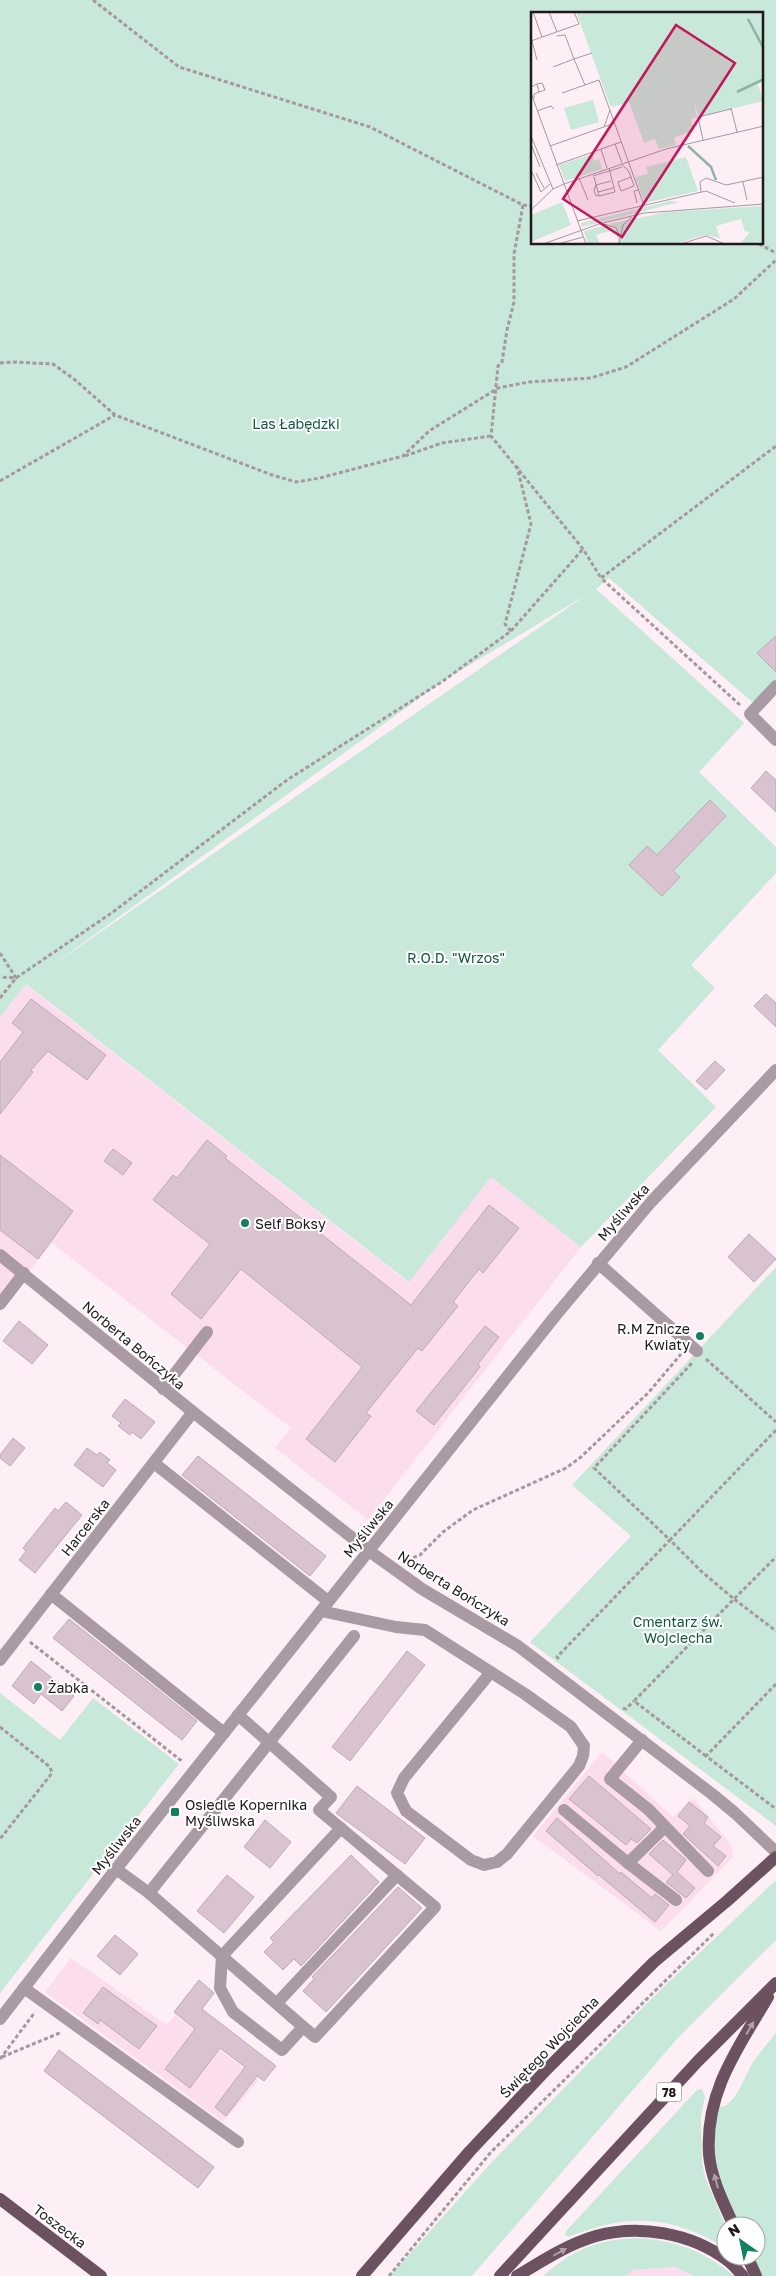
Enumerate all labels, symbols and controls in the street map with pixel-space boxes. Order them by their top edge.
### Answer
inset map [531,12,764,245]
park label: Las Łabędzki [252,415,340,432]
park label: R.O.D. "Wrzos" [407,949,505,966]
street label: Myśliwska [594,1180,652,1244]
place label: Self Boksy [255,1215,326,1232]
marker: Self Boksy [239,1217,251,1229]
street label: Norberta Bończyka [79,1297,189,1393]
place label: R.M Znicze Kwiaty [617,1320,690,1353]
marker: R.M Znicze Kwiaty [694,1330,706,1342]
street label: Harcerska [57,1495,113,1559]
street label: Myśliwska [339,1495,397,1561]
street label: Norberta Bończyka [395,1547,513,1629]
park label: Cmentarz św. Wojciecha [633,1613,723,1646]
place label: Żabka [48,1679,89,1696]
marker: Żabka [32,1681,44,1693]
place label: Osiedle Kopernika Myśliwska [185,1796,307,1829]
marker: Osiedle Kopernika Myśliwska [169,1806,181,1818]
street label: Myśliwska [88,1812,144,1878]
street label: Świętego Wojciecha [496,1993,602,2101]
one-way arrow [745,2022,754,2035]
road number: 78 [656,2082,682,2102]
one-way arrow [712,2173,720,2188]
street label: Toszecka [30,2201,90,2251]
north arrow [716,2216,766,2266]
text: N [725,2220,743,2240]
one-way arrow [553,2248,567,2256]

